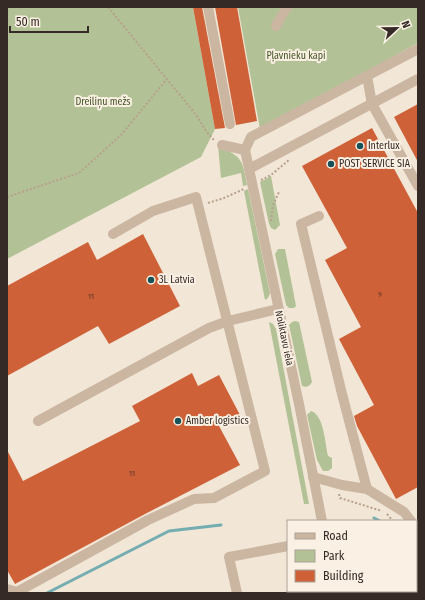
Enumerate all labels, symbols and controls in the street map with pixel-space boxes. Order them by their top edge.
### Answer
scale bar [10,8,88,34]
north arrow [377,8,417,48]
text: 50 m [16,15,40,29]
text: N [399,19,413,30]
park label: Pļavnieku kapi [267,50,325,62]
park label: Dreiliņu mežs [75,96,131,109]
place label: Interlux [368,140,400,152]
marker: Interlux [355,141,365,151]
place label: POST SERVICE SIA [339,158,411,170]
marker: POST SERVICE SIA [326,159,336,169]
place label: 3L Latvia [159,274,195,286]
marker: 3L Latvia [146,275,156,285]
house number: 9 [378,290,382,299]
house number: 11 [88,292,94,301]
street label: Noliktavu iela [272,309,296,367]
place label: Amber logistics [186,415,249,427]
marker: Amber logistics [173,416,183,426]
house number: 11 [129,469,135,478]
legend [287,520,417,592]
text: Road [323,529,348,543]
text: Park [323,549,345,563]
text: Building [323,569,364,583]

